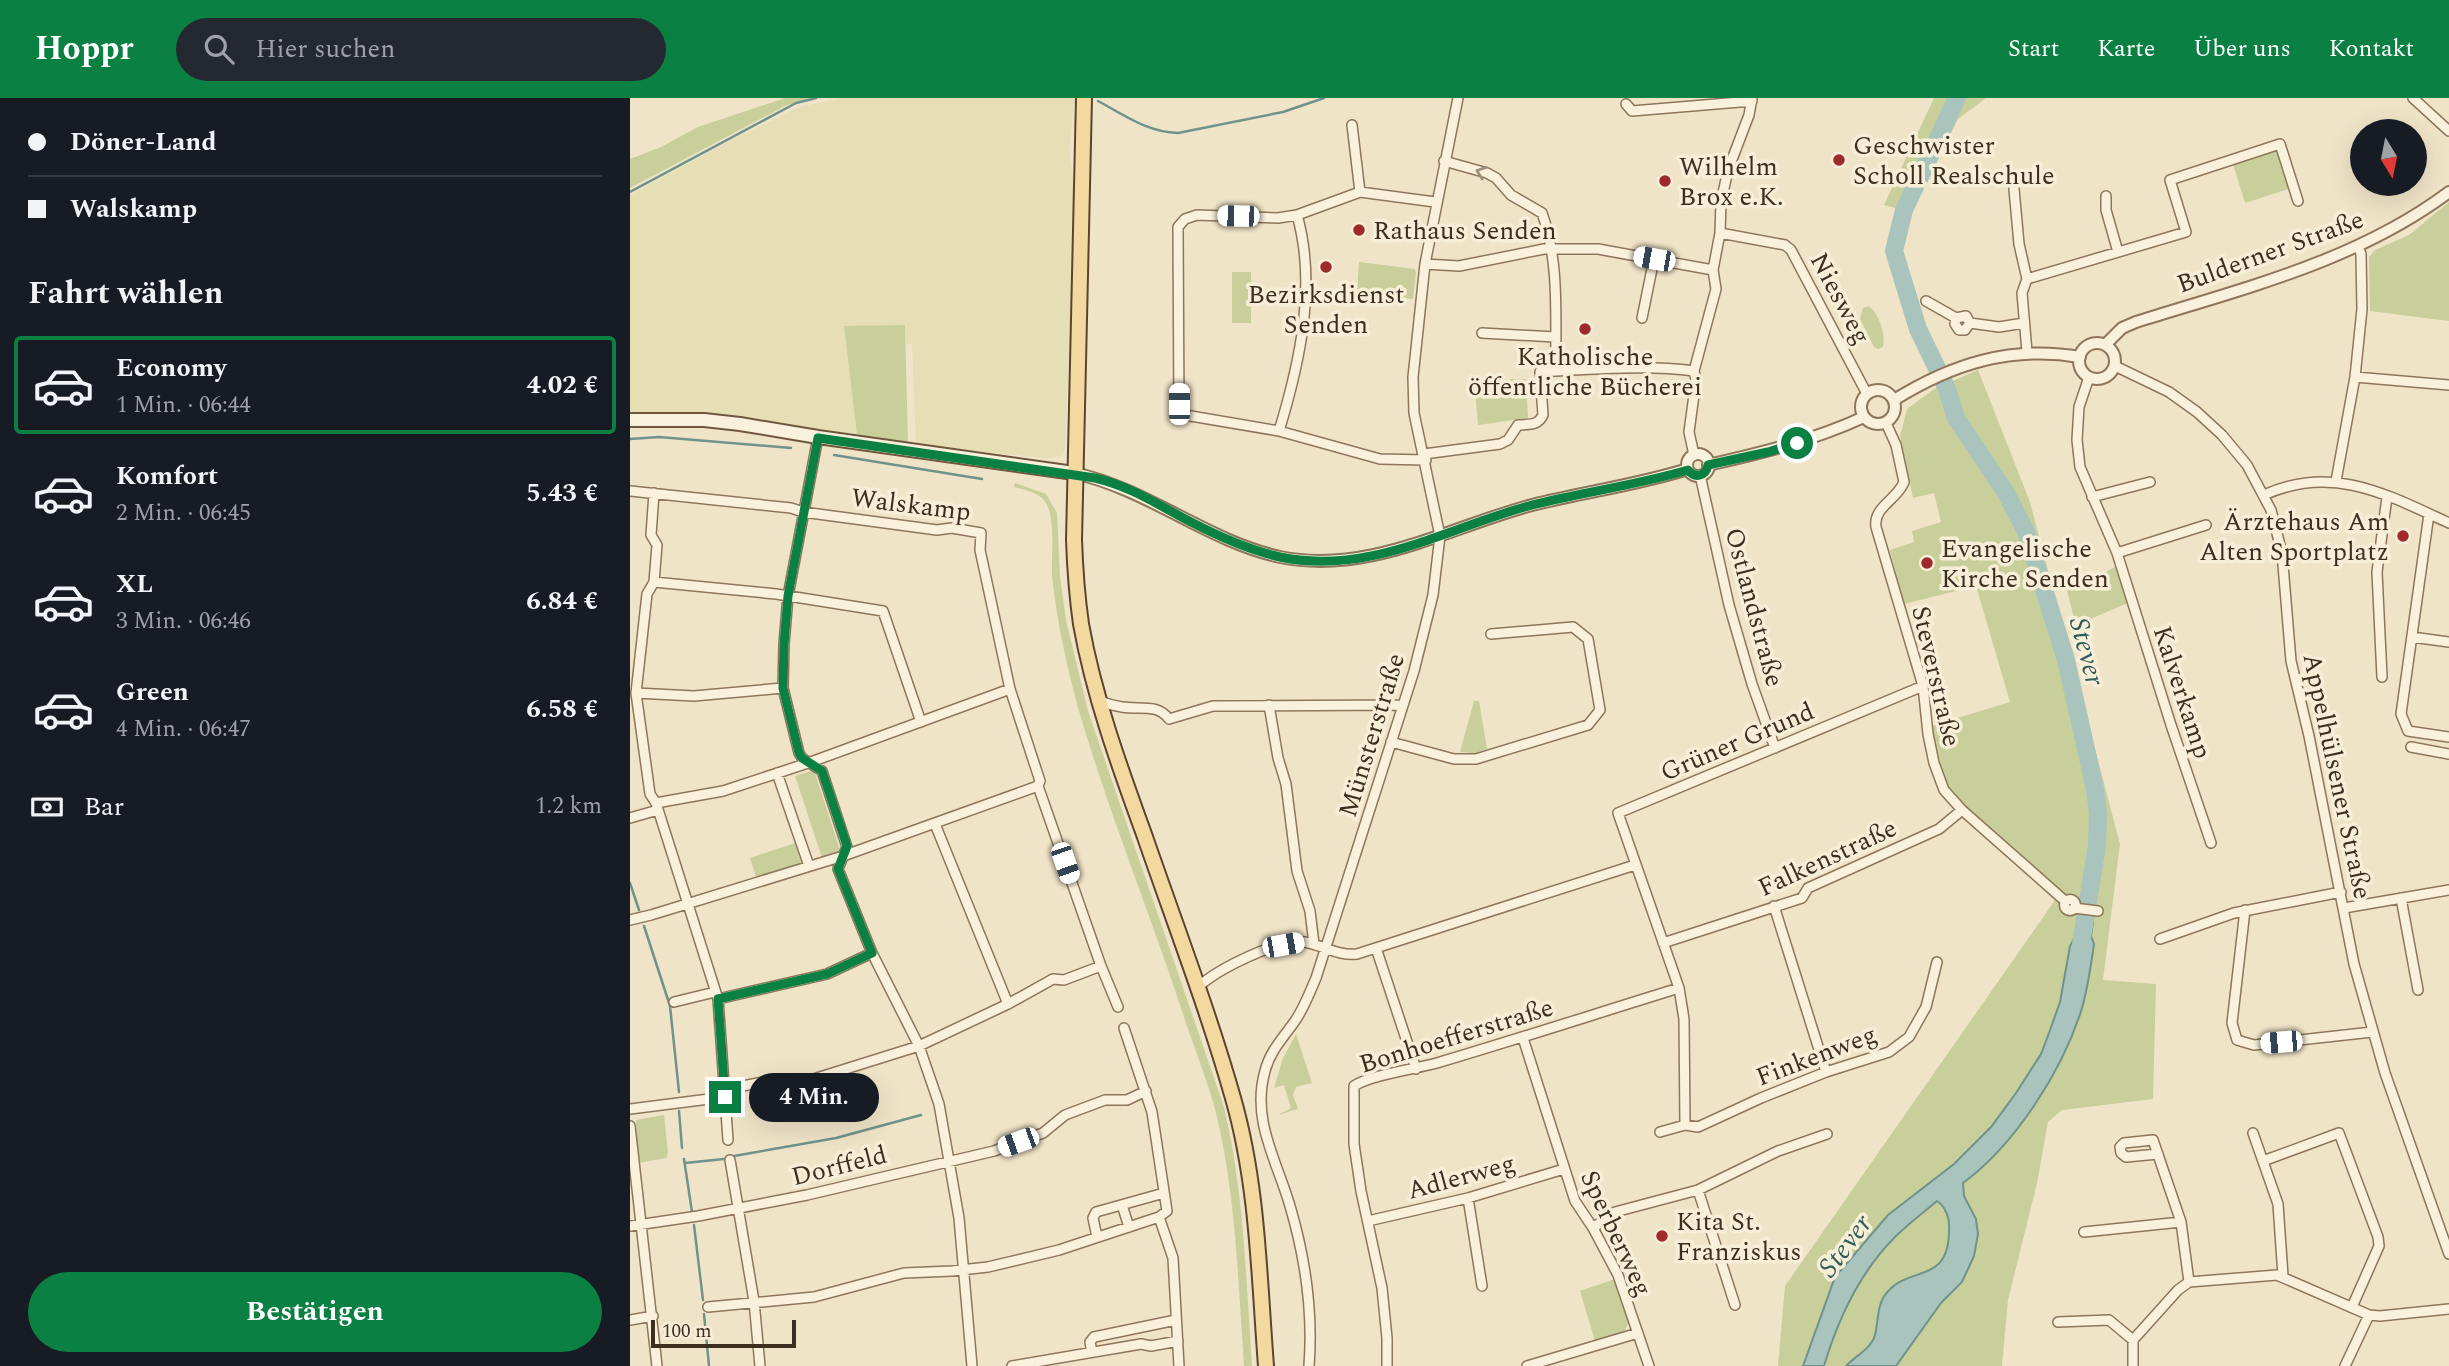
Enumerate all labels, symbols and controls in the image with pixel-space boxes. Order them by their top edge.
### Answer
search box [176,18,666,81]
text: Hoppr [35,24,134,74]
text: Hier suchen [256,29,395,69]
icon: search [200,30,238,68]
text: Start [2008,31,2059,67]
text: Karte [2097,31,2155,67]
text: Über uns [2193,31,2291,67]
text: Kontakt [2329,31,2414,67]
north arrow [2350,119,2427,196]
map controls [2350,119,2427,196]
text: Döner-Land [70,122,217,162]
place label: Geschwister Scholl Realschule [1853,126,2055,196]
place label: Wilhelm Brox e.K. [1679,147,1784,217]
marker: Geschwister Scholl Realschule [1831,152,1847,168]
one-way arrow [1475,166,1487,180]
marker: Wilhelm Brox e.K. [1657,173,1673,189]
text: Walskamp [70,189,197,229]
street label: Bulderner Straße [2171,200,2369,304]
car [1217,205,1260,227]
place label: Rathaus Senden [1373,211,1557,251]
marker: Rathaus Senden [1351,222,1367,238]
car [1632,245,1677,273]
street label: Niesweg [1799,245,1881,352]
marker: Bezirksdienst Senden [1318,259,1334,275]
text: Fahrt wählen [28,269,223,318]
place label: Bezirksdienst Senden [1248,275,1404,345]
marker: Katholische öffentliche Bücherei [1577,321,1593,337]
place label: Katholische öffentliche Bücherei [1468,337,1702,407]
text: Economy [116,348,226,388]
icon: car [32,354,95,417]
text: 4.02 € [526,365,598,405]
car [1169,383,1190,425]
text: 1 Min. · 06:44 [116,388,251,423]
route start [1781,427,1813,459]
text: Komfort [116,456,218,496]
icon: car [32,462,95,525]
text: 5.43 € [526,473,598,513]
street label: Walskamp [849,478,973,532]
text: 2 Min. · 06:45 [116,496,251,531]
place label: Ärztehaus Am Alten Sportplatz [2199,502,2389,572]
street label: Ostlandstraße [1714,523,1794,691]
marker: Ärztehaus Am Alten Sportplatz [2395,528,2411,544]
place label: Evangelische Kirche Senden [1941,529,2109,599]
marker: Evangelische Kirche Senden [1919,555,1935,571]
text: XL [116,564,153,604]
icon: car [32,570,95,633]
text: 6.84 € [526,581,598,621]
street label: Steverstraße [1900,602,1972,751]
text: 3 Min. · 06:46 [116,604,251,639]
water label: Stever [2057,612,2116,691]
street label: Kalverkamp [2142,621,2222,764]
street label: Münsterstraße [1328,648,1416,822]
street label: Appelhülsener Straße [2291,650,2383,903]
text: Green [116,672,189,712]
icon: car [32,678,95,741]
text: 6.58 € [526,689,598,729]
street label: Grüner Grund [1654,691,1821,792]
text: 4 Min. · 06:47 [116,712,251,747]
text: Bar [84,787,124,827]
icon: cash [28,788,66,826]
text: 1.2 km [535,789,602,824]
street label: Falkenstraße [1751,808,1904,908]
car [1049,840,1082,886]
car [1261,931,1306,959]
street label: Bonhoefferstraße [1354,987,1558,1084]
street label: Finkenweg [1750,1015,1883,1097]
car [2260,1030,2303,1054]
callout: 4 Min. [749,1072,879,1122]
text: 4 Min. [779,1080,849,1115]
route end [709,1081,741,1113]
car [995,1125,1042,1159]
street label: Dorffeld [787,1135,891,1197]
street label: Adlerweg [1403,1143,1520,1211]
street label: Sperberweg [1569,1164,1663,1303]
place label: Kita St. Franziskus [1676,1202,1801,1272]
water label: Stever [1807,1205,1883,1286]
marker: Kita St. Franziskus [1654,1228,1670,1244]
button: Bestätigen [28,1272,602,1352]
scale bar [651,1317,796,1349]
text: 100 m [662,1317,712,1346]

